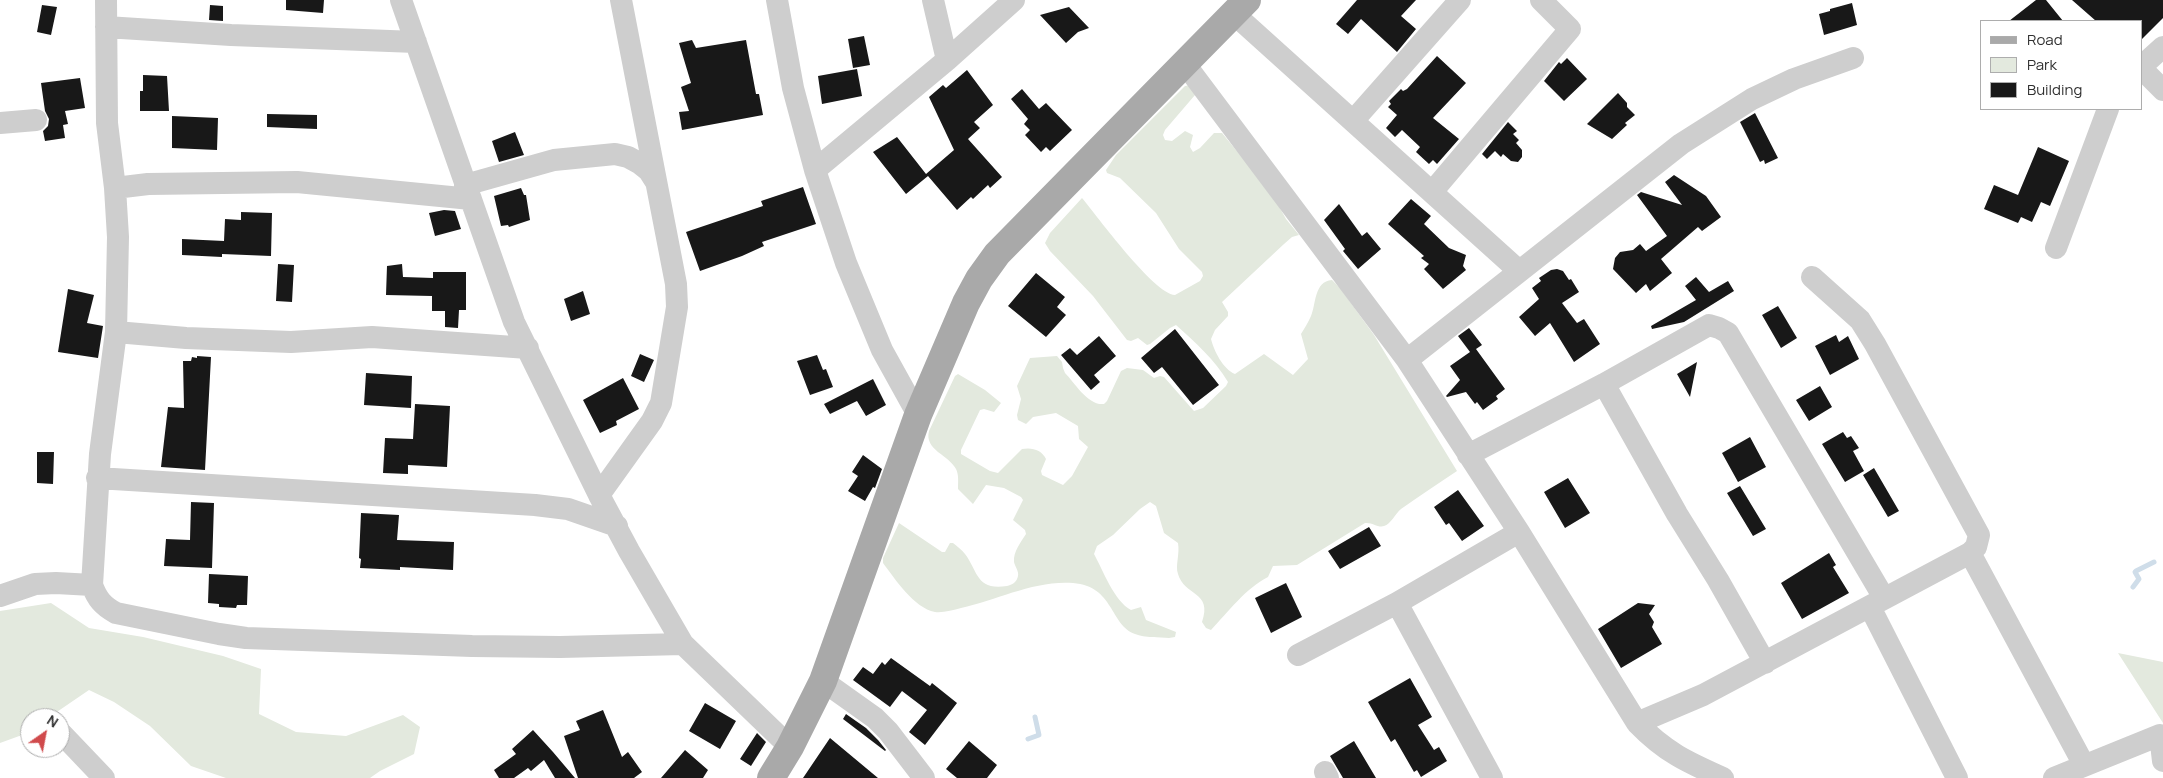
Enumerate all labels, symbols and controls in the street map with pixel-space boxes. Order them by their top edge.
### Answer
legend [1980,20,2143,110]
text: Road [2027,29,2063,50]
text: Park [2027,54,2057,75]
text: Building [2027,79,2082,100]
north arrow [20,708,70,758]
text: N [44,710,62,732]

